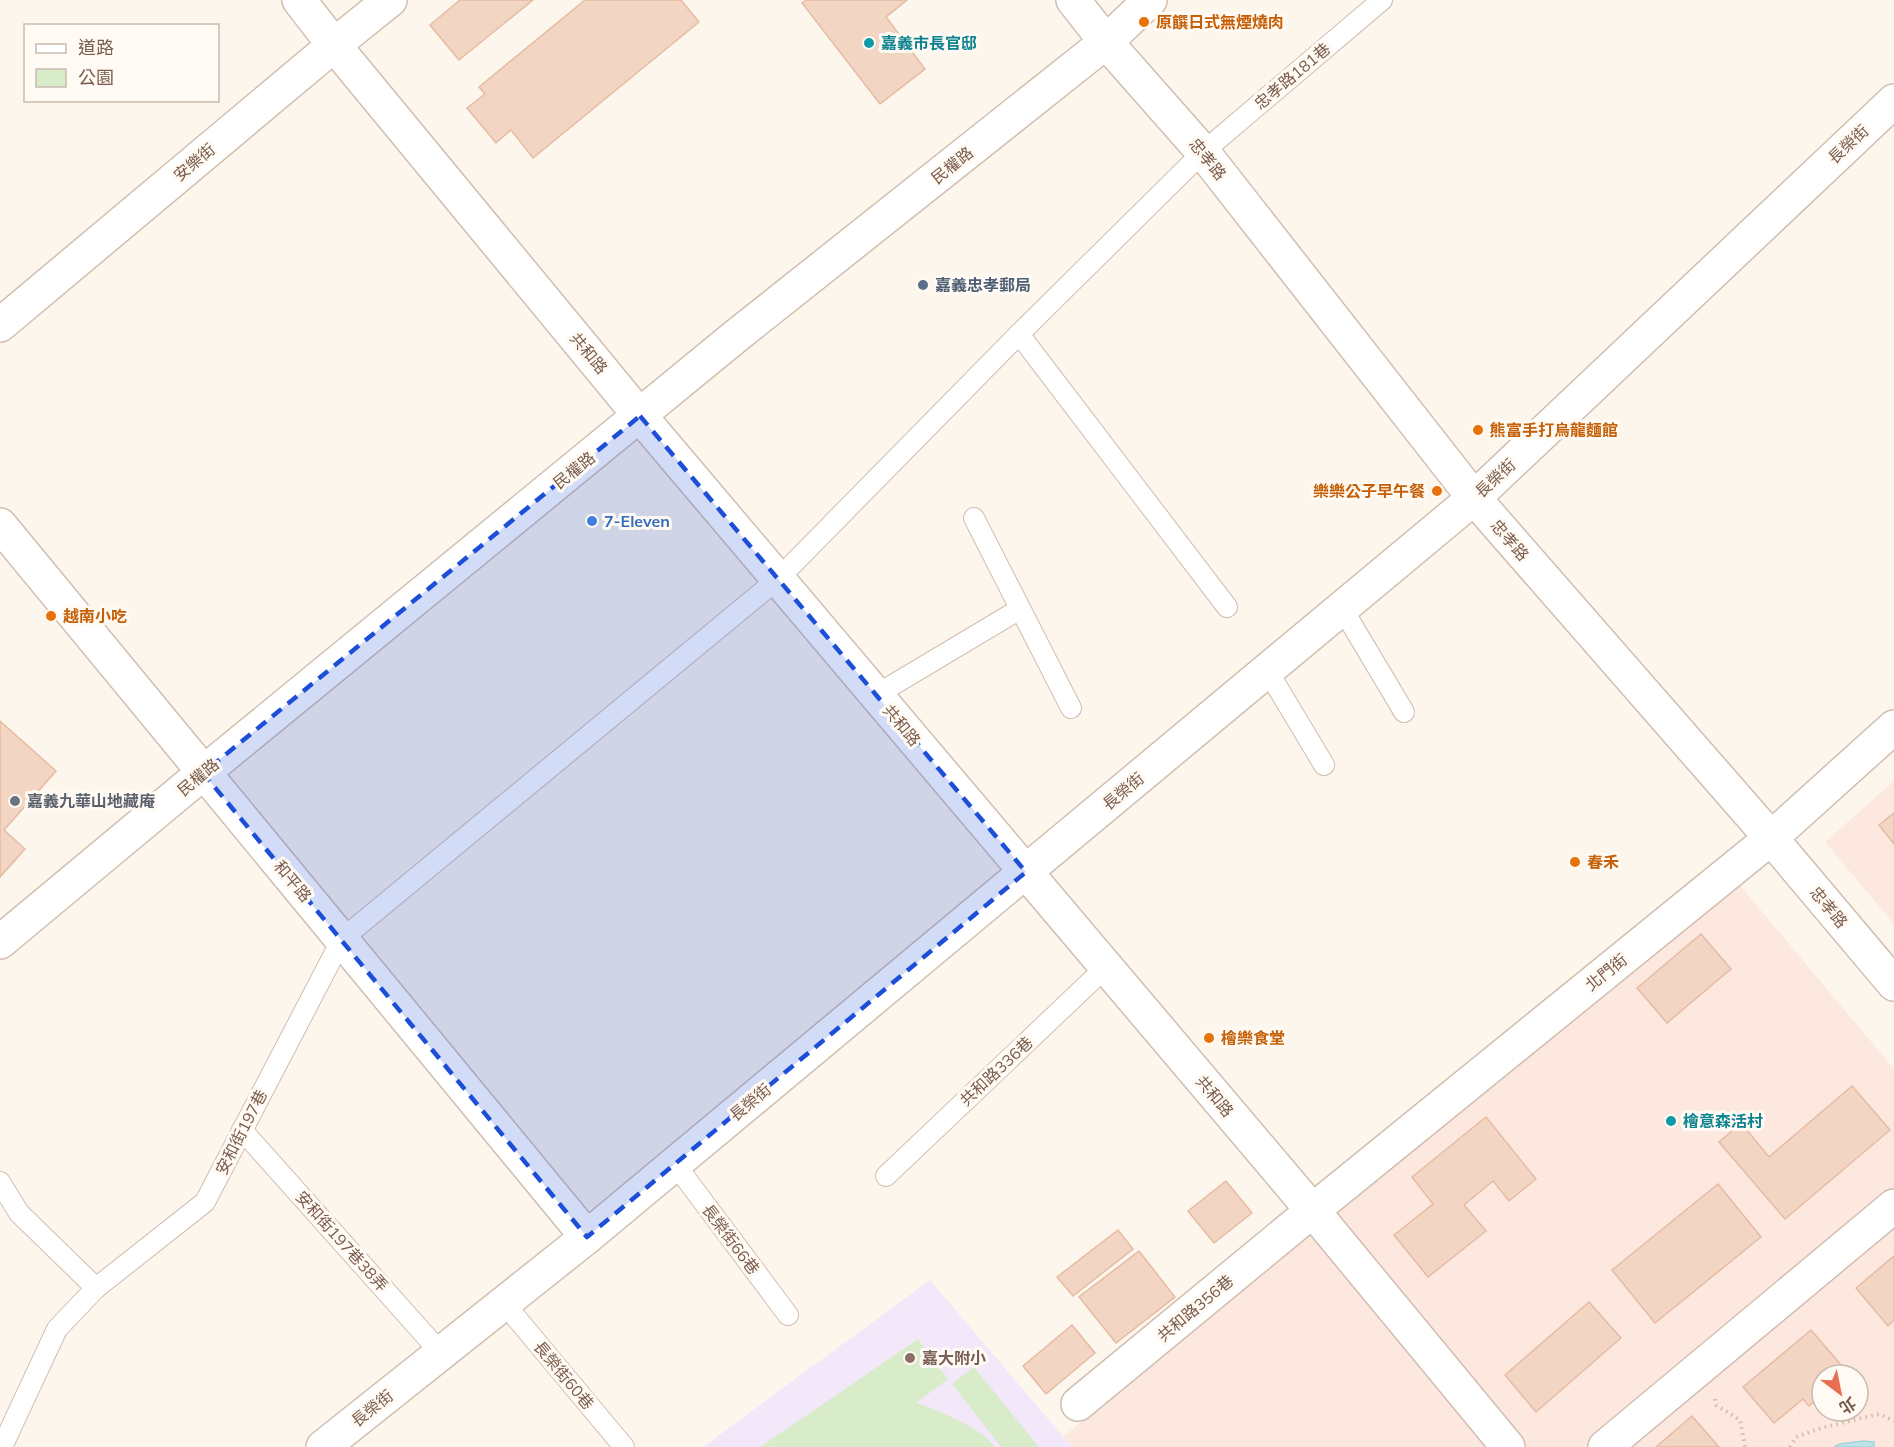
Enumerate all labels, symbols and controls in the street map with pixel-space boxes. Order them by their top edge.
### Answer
place label: 原饌日式無煙燒肉 [1156,12,1284,32]
marker: 原饌日式無煙燒肉 [1137,15,1151,29]
legend [24,24,219,102]
place label: 嘉義市長官邸 [881,33,977,53]
text: 道路 [78,36,114,59]
marker: 嘉義市長官邸 [862,36,876,50]
street label: 忠孝路181巷 [1250,39,1334,113]
text: 公園 [78,66,114,89]
street label: 長榮街 [1824,120,1872,168]
street label: 忠孝路 [1185,134,1231,184]
street label: 安樂街 [169,139,219,185]
street label: 民權路 [927,142,977,188]
place label: 嘉義忠孝郵局 [935,275,1031,295]
marker: 嘉義忠孝郵局 [916,278,930,292]
street label: 共和路 [566,328,612,378]
place label: 熊富手打烏龍麵館 [1490,420,1618,440]
marker: 熊富手打烏龍麵館 [1471,423,1485,437]
street label: 民權路 [549,447,599,493]
street label: 長榮街 [1471,454,1519,502]
place label: 樂樂公子早午餐 [1313,481,1425,501]
marker: 樂樂公子早午餐 [1430,484,1444,498]
place label: 7-Eleven [604,511,670,531]
marker: 7-Eleven [585,514,599,528]
street label: 忠孝路 [1487,515,1533,565]
place label: 越南小吃 [63,606,127,626]
marker: 越南小吃 [44,609,58,623]
street label: 共和路 [879,700,925,750]
street label: 民權路 [173,754,223,800]
street label: 長榮街 [1098,768,1148,814]
place label: 嘉義九華山地藏庵 [27,791,155,811]
marker: 嘉義九華山地藏庵 [8,794,22,808]
place label: 春禾 [1587,852,1619,872]
marker: 春禾 [1568,855,1582,869]
street label: 和平路 [270,856,316,906]
street label: 忠孝路 [1806,882,1852,932]
street label: 北門街 [1581,949,1631,995]
place label: 檜樂食堂 [1221,1028,1285,1048]
marker: 檜樂食堂 [1202,1031,1216,1045]
street label: 共和路336巷 [955,1032,1037,1110]
street label: 共和路 [1192,1071,1238,1121]
street label: 長榮街 [725,1079,775,1125]
street label: 安和街197巷 [211,1086,271,1178]
place label: 檜意森活村 [1683,1111,1763,1131]
marker: 檜意森活村 [1664,1114,1678,1128]
street label: 安和街197巷38弄 [292,1187,392,1295]
street label: 長榮街66巷 [698,1200,764,1278]
street label: 共和路356巷 [1153,1271,1237,1345]
street label: 長榮街60巷 [530,1337,598,1413]
place label: 嘉大附小 [922,1348,986,1368]
marker: 嘉大附小 [903,1351,917,1365]
north arrow [1810,1363,1870,1423]
street label: 長榮街 [347,1385,397,1431]
text: 北 [1836,1393,1860,1418]

